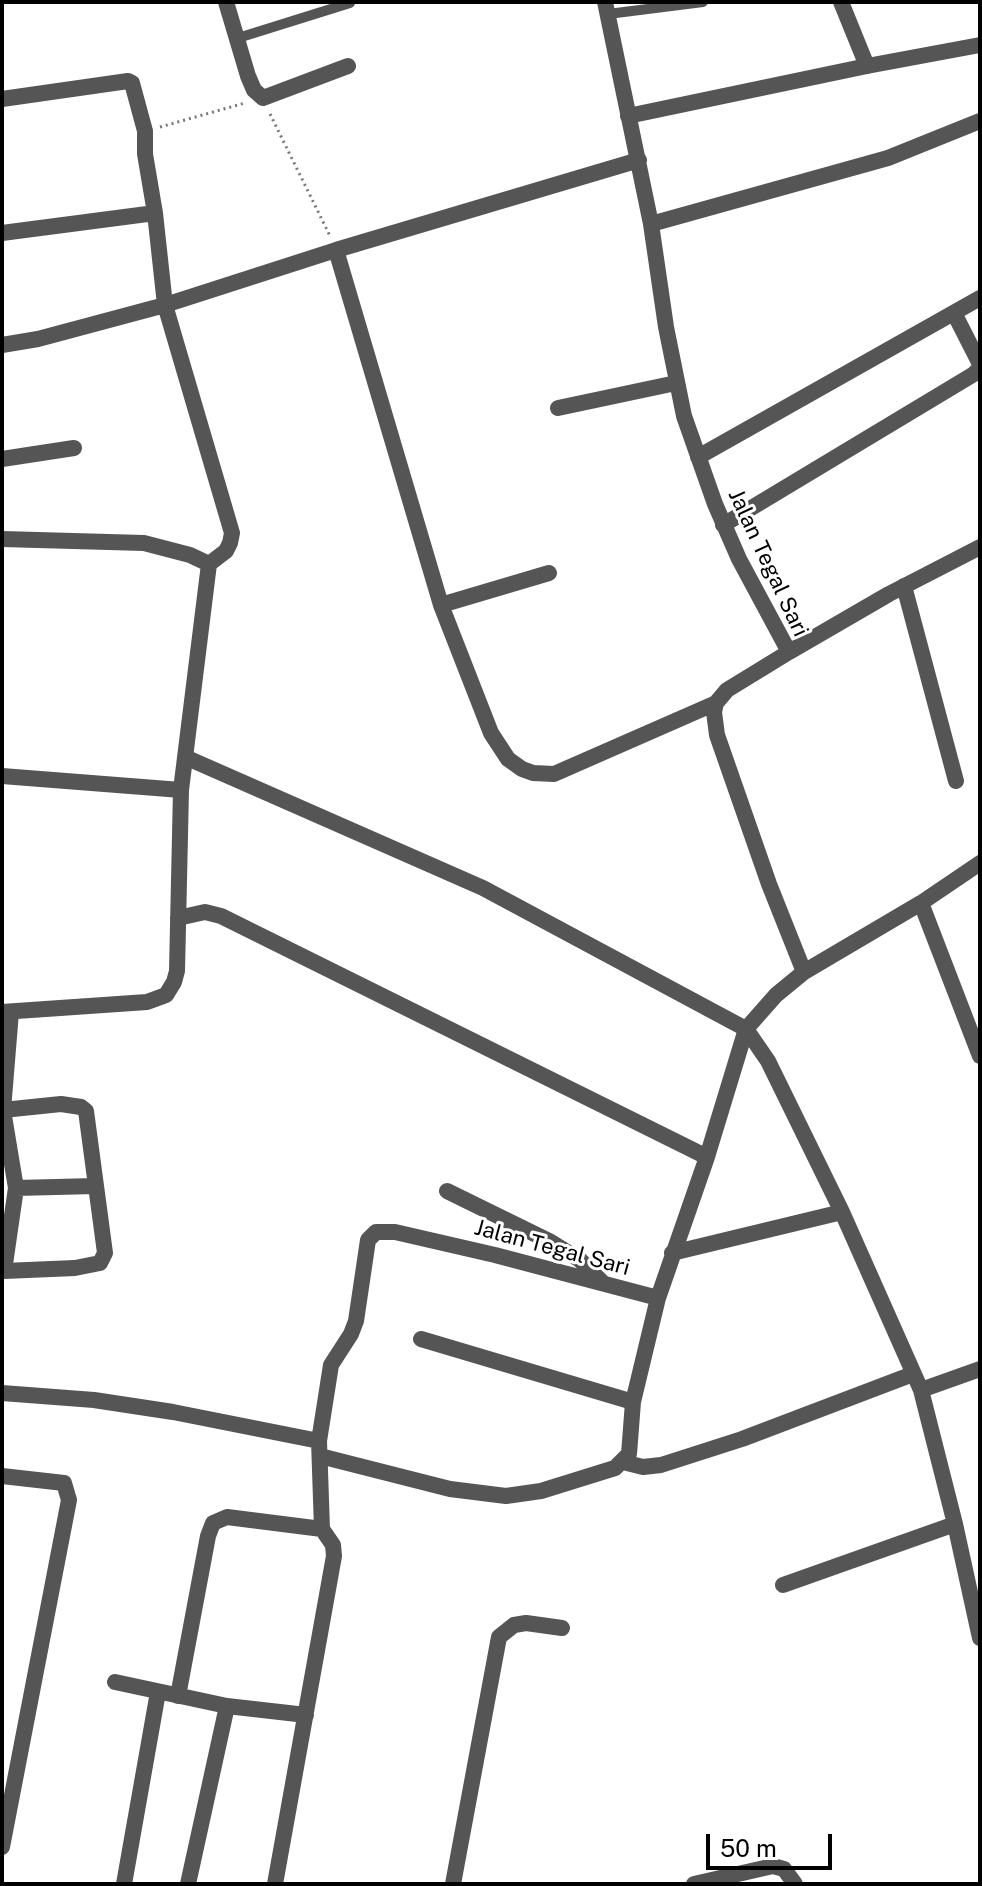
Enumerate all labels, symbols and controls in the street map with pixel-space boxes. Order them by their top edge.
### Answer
street label: Jalan Tegal Sari [722,485,814,641]
street label: Jalan Tegal Sari [471,1215,633,1281]
scale bar [710,1818,836,1868]
text: 50 m [720,1834,777,1862]

